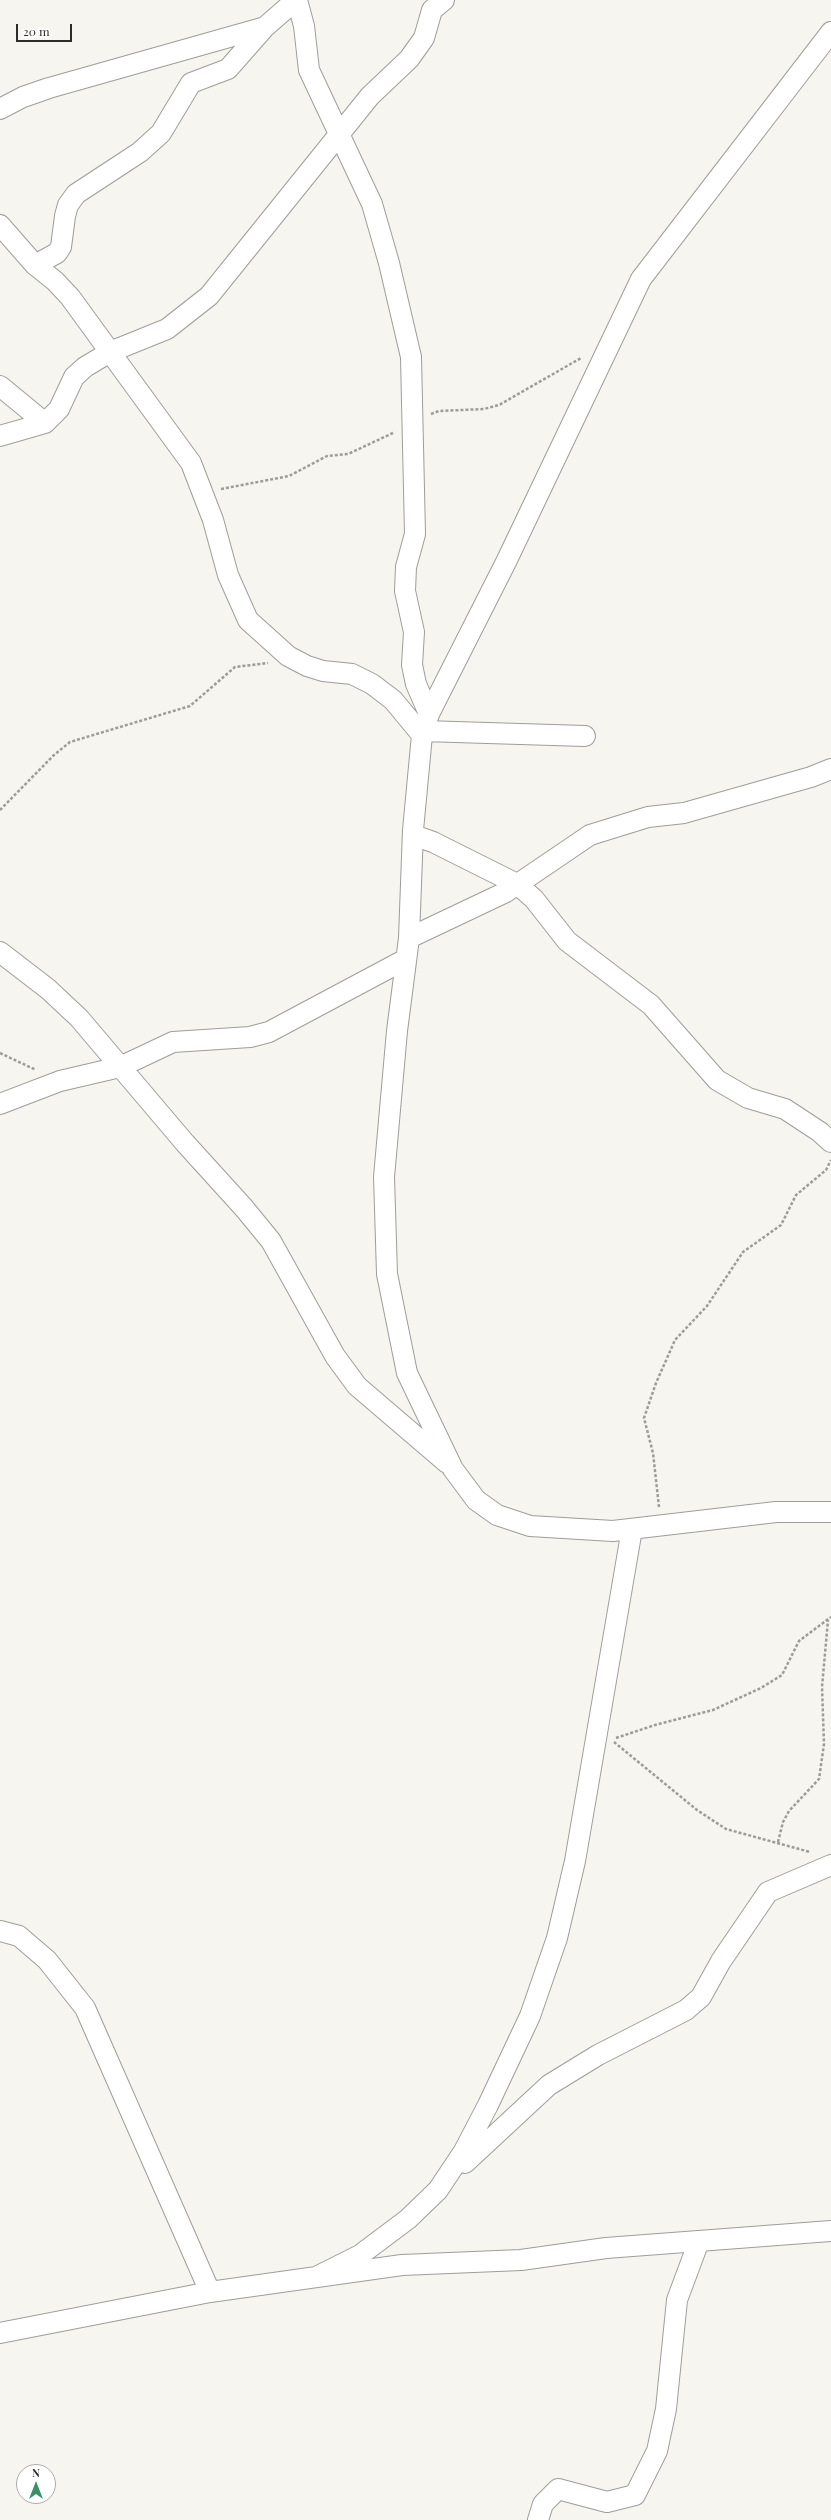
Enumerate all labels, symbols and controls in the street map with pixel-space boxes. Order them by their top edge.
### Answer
scale bar [18,16,74,42]
text: 20 m [23,23,50,39]
north arrow [16,2464,56,2504]
text: N [32,2465,40,2480]

